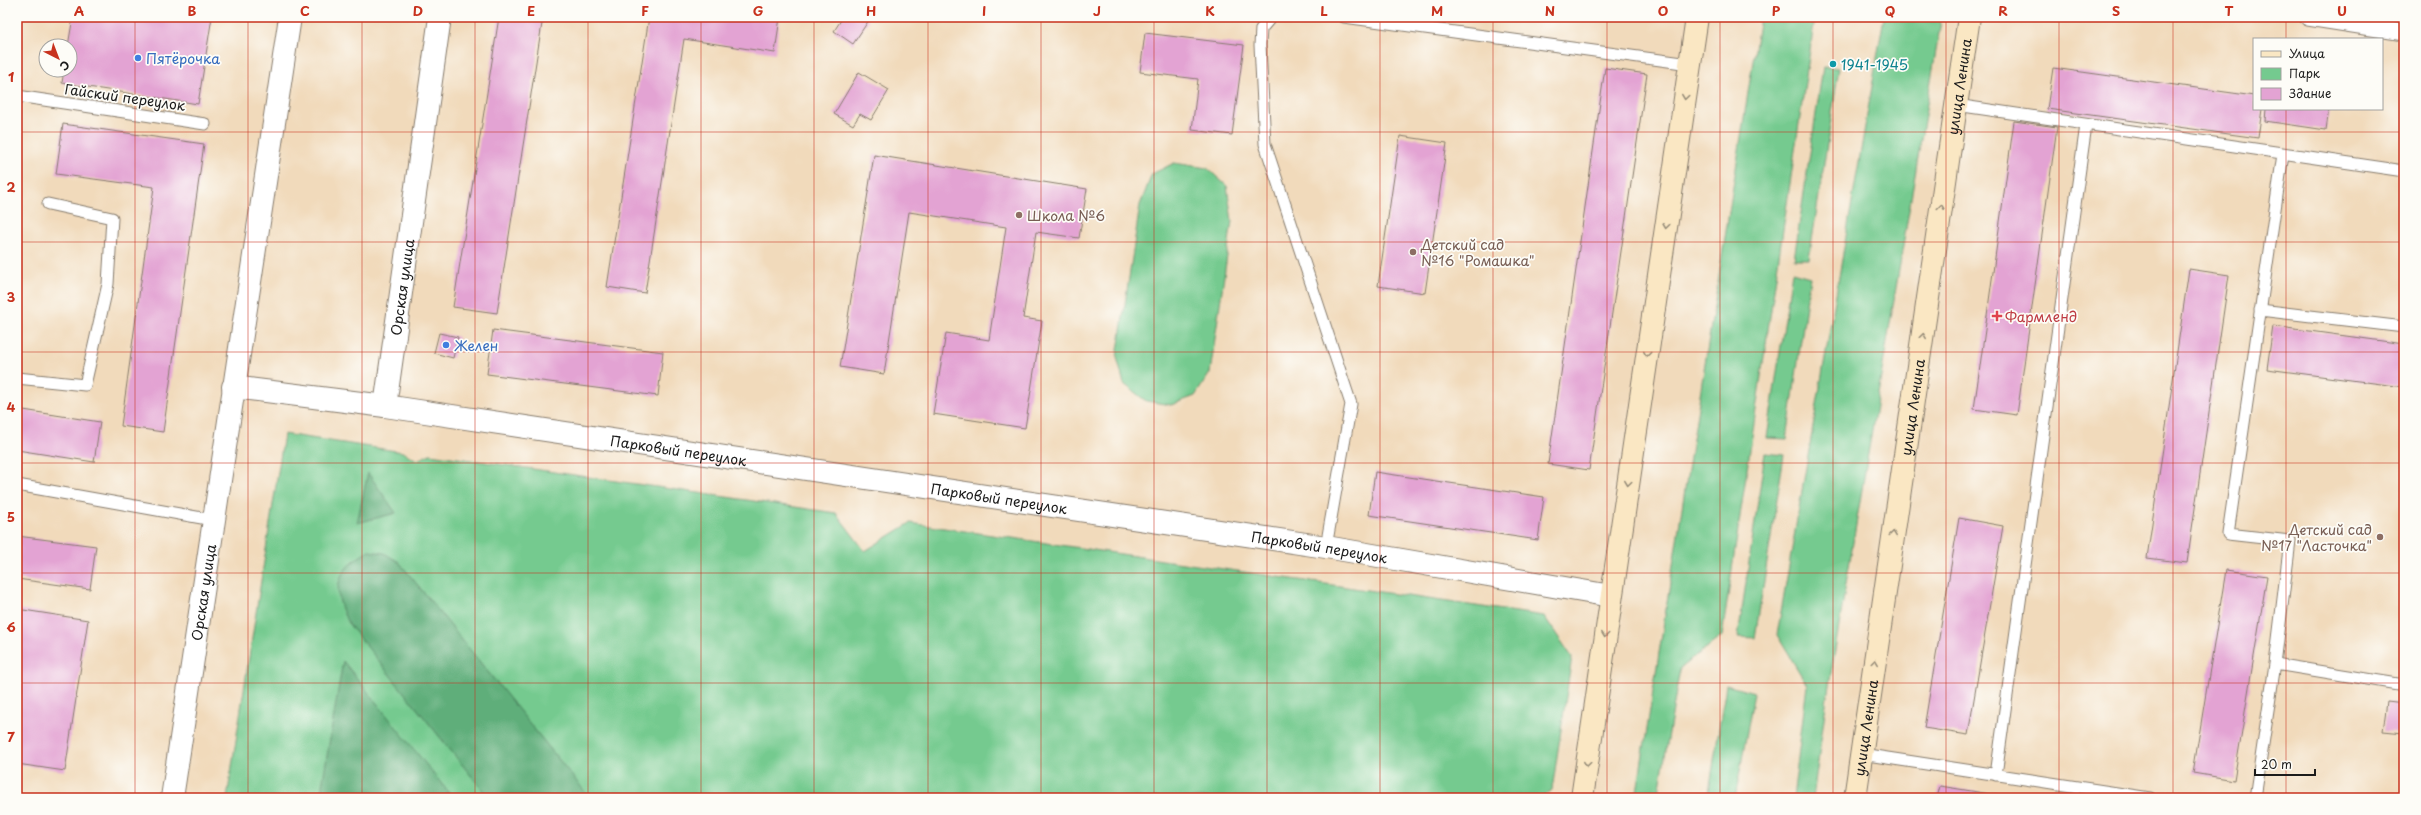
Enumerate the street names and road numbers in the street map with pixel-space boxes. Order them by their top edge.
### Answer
street label: улица Ленина [1941,37,1976,136]
street label: Гайский переулок [63,78,187,116]
street label: Орская улица [385,237,419,337]
street label: улица Ленина [1895,357,1929,457]
street label: Парковый переулок [609,429,749,471]
street label: Парковый переулок [929,477,1069,519]
street label: Парковый переулок [1250,525,1390,568]
street label: Орская улица [185,542,221,642]
street label: улица Ленина [1848,678,1883,777]

